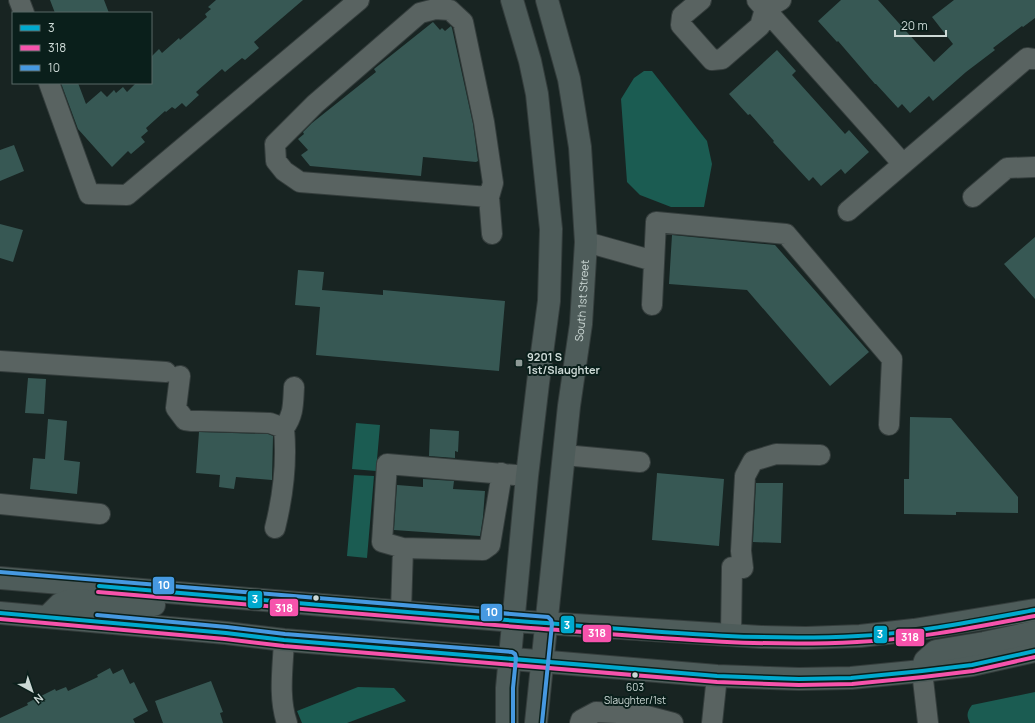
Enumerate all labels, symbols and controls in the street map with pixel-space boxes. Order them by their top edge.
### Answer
legend [12,12,152,84]
scale bar [895,12,946,38]
text: 20 m [901,17,928,34]
text: 3 [48,19,55,36]
text: 318 [48,39,66,56]
text: 10 [48,59,60,76]
street label: South 1st Street [571,259,592,342]
place label: 9201 S 1st/Slaughter [527,349,601,377]
marker: 9201 S 1st/Slaughter [514,358,524,368]
line badge: 10 [152,576,175,595]
text: 10 [158,577,170,592]
line badge: 3 [247,590,263,609]
text: 3 [252,591,258,606]
unlabelled marker [311,593,321,603]
line badge: 318 [269,598,299,617]
text: 318 [275,600,293,615]
line badge: 10 [480,603,503,622]
text: 10 [486,604,498,619]
line badge: 3 [560,615,575,634]
text: 3 [564,617,570,632]
line badge: 318 [582,624,612,643]
text: 318 [588,625,606,640]
line badge: 3 [873,625,888,644]
text: 3 [877,626,883,641]
line badge: 318 [895,628,925,647]
text: 318 [901,629,919,644]
marker: 603 Slaughter/1st [630,670,640,680]
north arrow [12,671,52,711]
place label: 603 Slaughter/1st [604,680,666,707]
text: N [31,691,47,707]

